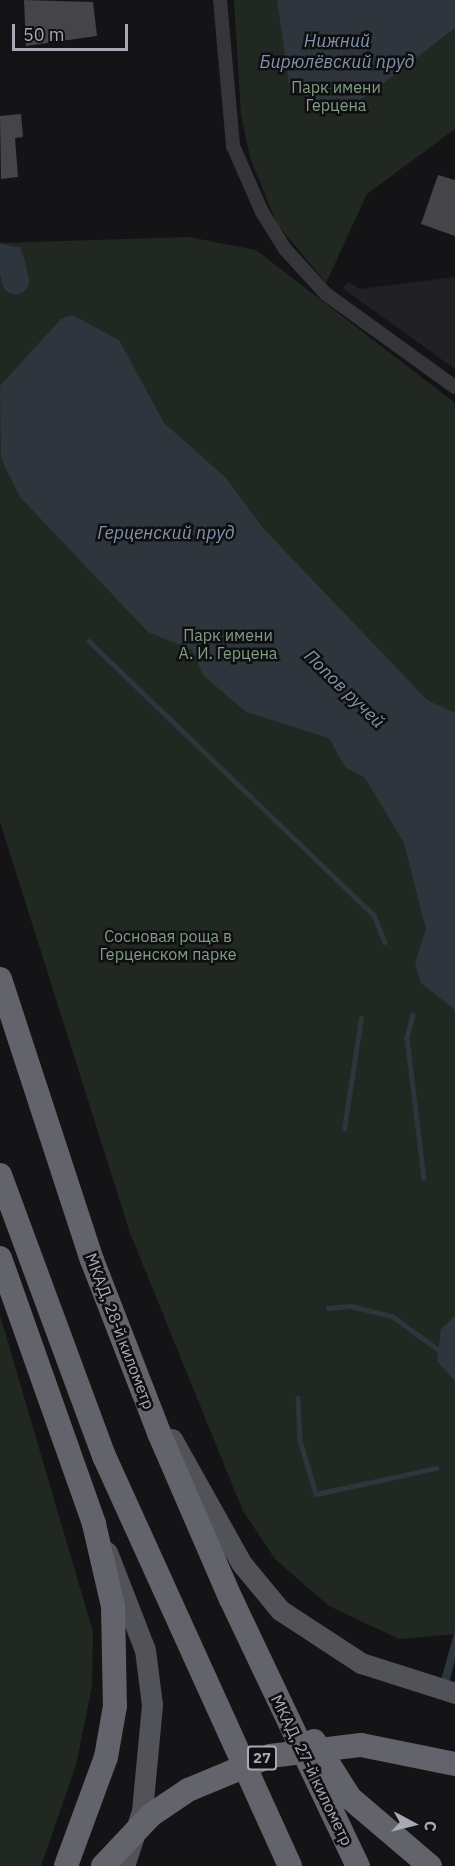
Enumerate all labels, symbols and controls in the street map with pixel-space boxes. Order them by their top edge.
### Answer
scale bar [15,12,130,50]
text: 50 m [23,23,65,46]
water label: Нижний Бирюлёвский пруд [259,31,415,74]
park label: Парк имени Герцена [291,77,381,115]
water label: Герценский пруд [97,522,235,544]
park label: Парк имени А. И. Герцена [179,625,277,663]
water label: Попов ручей [299,645,389,733]
park label: Сосновая роща в Герценском парке [99,926,237,964]
street label: МКАД, 28-й километр [81,1250,159,1412]
street label: МКАД, 27-й километр [267,1691,357,1849]
road number: 27 [247,1746,277,1770]
north arrow [383,1794,443,1854]
text: С [420,1820,441,1833]

